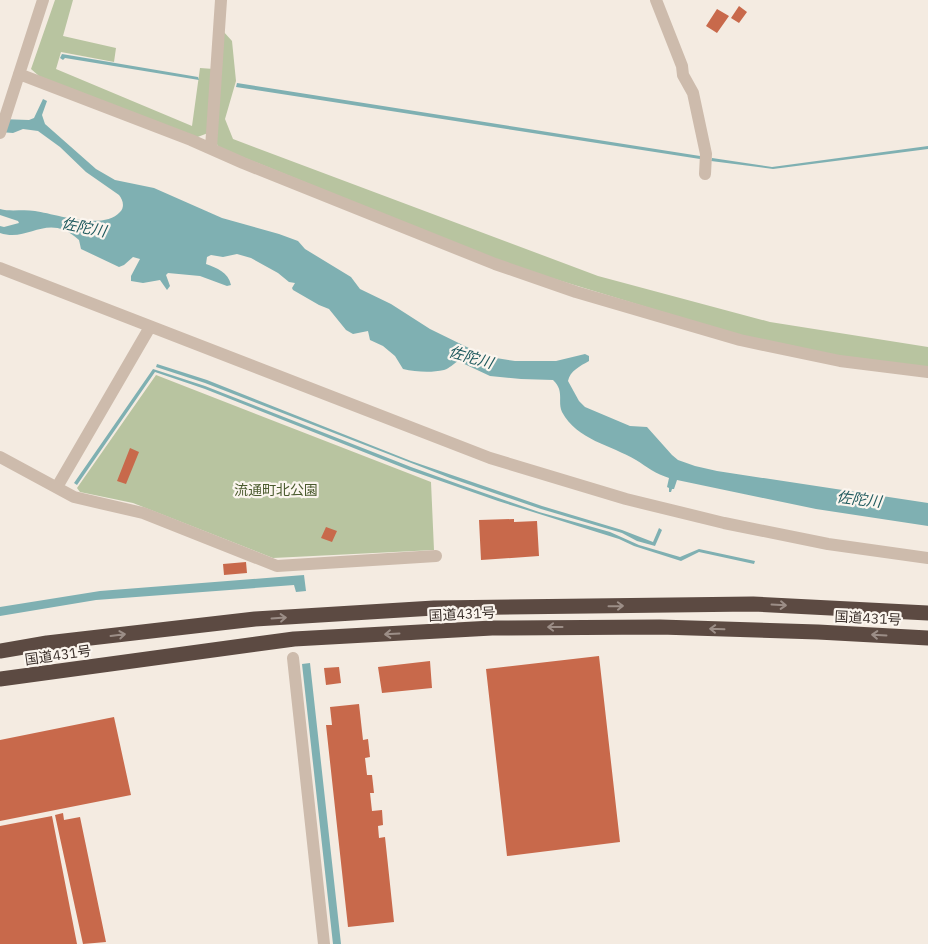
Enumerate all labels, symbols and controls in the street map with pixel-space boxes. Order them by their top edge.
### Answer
water label: 佐陀川 [60,213,110,241]
water label: 佐陀川 [447,342,497,373]
park label: 流通町北公園 [234,481,318,499]
water label: 佐陀川 [836,487,884,511]
one-way arrow [608,601,624,610]
one-way arrow [771,601,787,610]
street label: 国道431号 [428,603,496,625]
street label: 国道431号 [834,607,902,629]
one-way arrow [271,613,287,622]
one-way arrow [547,623,563,632]
one-way arrow [709,624,725,633]
one-way arrow [384,629,400,638]
one-way arrow [109,630,125,640]
one-way arrow [872,631,888,640]
street label: 国道431号 [23,641,93,669]

